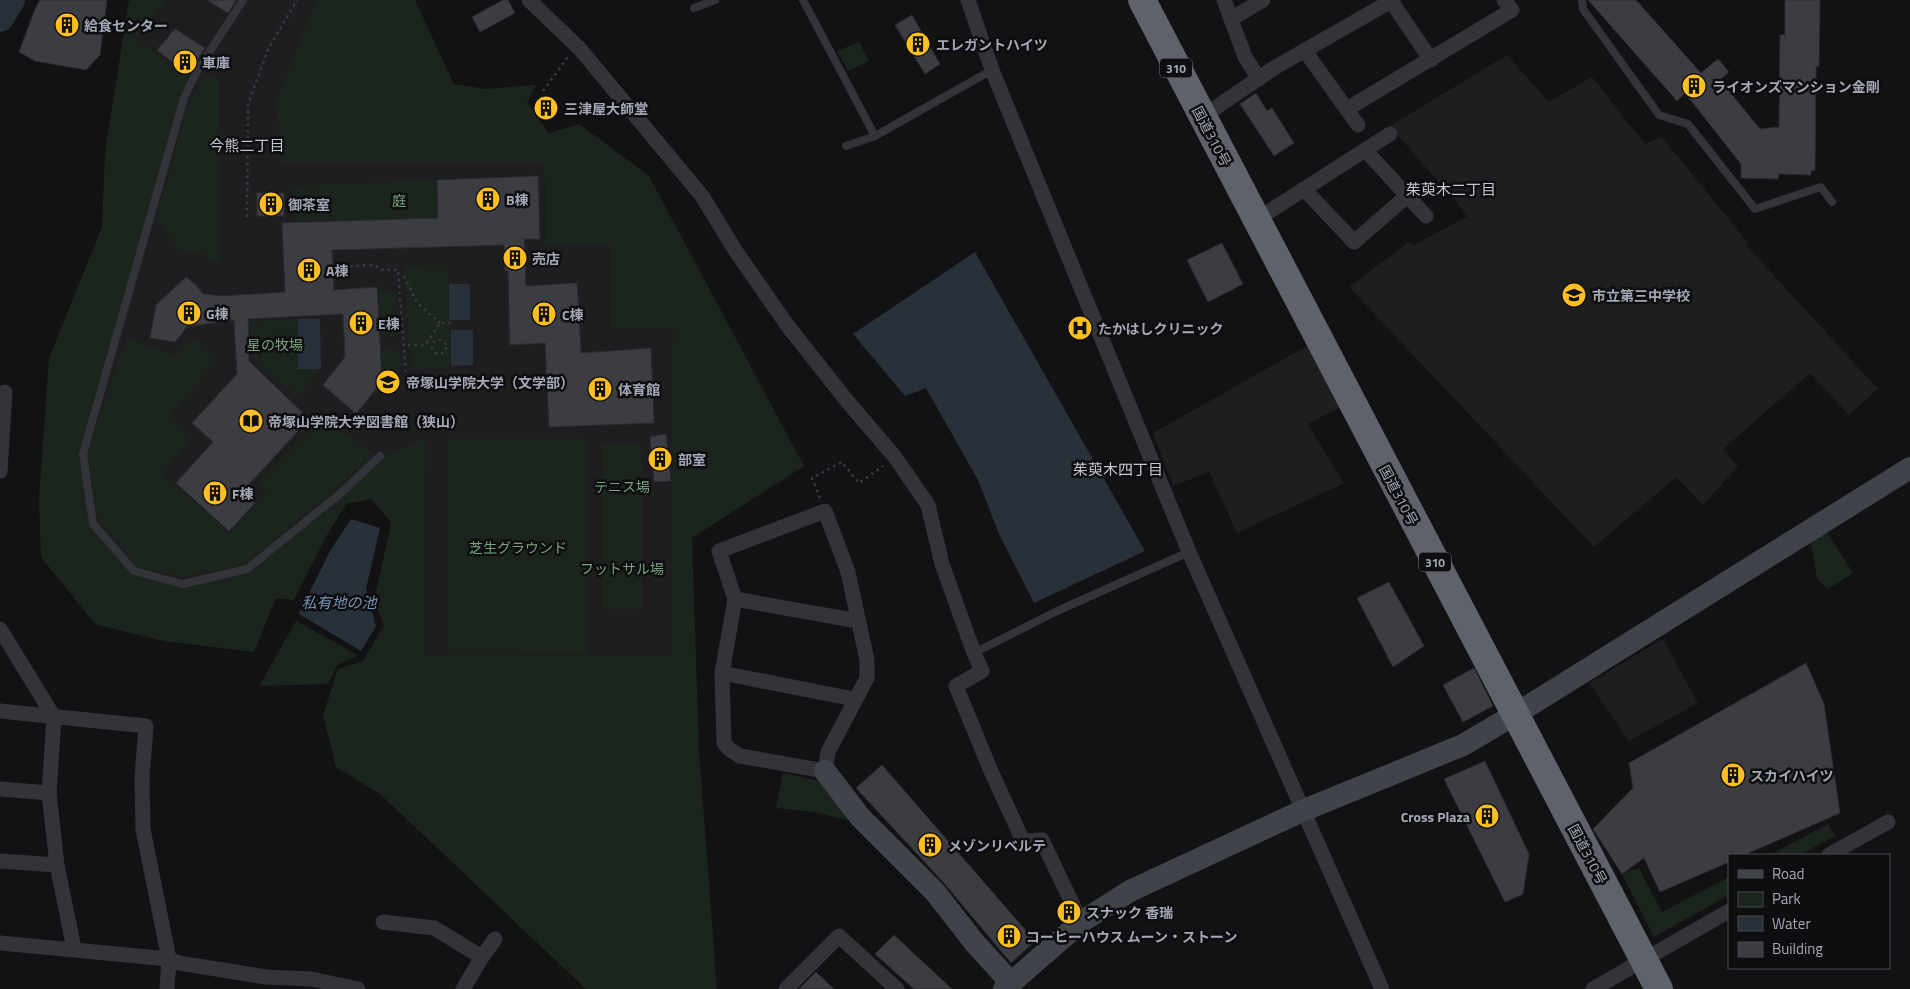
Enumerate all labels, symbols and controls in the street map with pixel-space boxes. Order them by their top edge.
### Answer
building icon: 給食センター [54,12,80,38]
place label: 給食センター [84,15,168,36]
building icon: エレガントハイツ [905,31,931,57]
place label: エレガントハイツ [936,34,1048,55]
building icon: 車庫 [172,49,198,75]
place label: 車庫 [202,52,230,73]
road number: 310 [1160,58,1192,78]
building icon: ライオンズマンション金剛 [1681,73,1707,99]
place label: ライオンズマンション金剛 [1712,76,1880,97]
building icon: 三津屋大師堂 [533,95,559,121]
place label: 三津屋大師堂 [564,98,648,119]
street label: 国道310号 [1187,102,1237,170]
district label: 今熊二丁目 [209,134,285,157]
district label: 茱萸木二丁目 [1406,178,1496,201]
building icon: B棟 [475,186,501,212]
place label: B棟 [506,189,529,210]
park label: 庭 [392,190,406,211]
building icon: 御茶室 [258,191,284,217]
place label: 御茶室 [288,194,330,215]
building icon: 売店 [502,245,528,271]
place label: 売店 [532,248,560,269]
building icon: A棟 [296,257,322,283]
place label: A棟 [326,260,348,281]
school or university icon: 市立第三中学校 [1561,282,1587,308]
place label: 市立第三中学校 [1592,285,1690,306]
building icon: G棟 [176,300,202,326]
building icon: C棟 [531,301,557,327]
place label: G棟 [206,303,229,324]
place label: C棟 [562,304,584,325]
building icon: E棟 [348,310,374,336]
place label: E棟 [378,313,400,334]
hospital icon: たかはしクリニック [1067,315,1093,341]
place label: たかはしクリニック [1098,318,1223,339]
park label: 星の牧場 [247,334,303,355]
school or university icon: 帝塚山学院大学（文学部） [375,369,401,395]
place label: 帝塚山学院大学（文学部） [406,372,574,393]
building icon: 体育館 [587,376,613,402]
place label: 体育館 [618,379,660,400]
library icon: 帝塚山学院大学図書館（狭山） [238,408,264,434]
place label: 帝塚山学院大学図書館（狭山） [268,411,464,432]
building icon: 部室 [647,446,673,472]
place label: 部室 [678,449,706,470]
district label: 茱萸木四丁目 [1073,458,1163,481]
street label: 国道310号 [1374,461,1424,529]
park label: テニス場 [594,476,650,497]
building icon: F棟 [202,480,228,506]
place label: F棟 [232,483,253,504]
park label: 芝生グラウンド [469,537,567,558]
road number: 310 [1419,552,1451,572]
park label: フットサル場 [580,558,664,579]
water label: 私有地の池 [301,591,378,614]
building icon: スカイハイツ [1720,762,1746,788]
place label: スカイハイツ [1750,765,1833,786]
building icon: Cross Plaza [1474,803,1500,829]
place label: Cross Plaza [1401,806,1470,827]
street label: 国道310号 [1563,820,1613,888]
building icon: メゾンリベルテ [917,832,943,858]
place label: メゾンリベルテ [948,835,1046,856]
legend [1728,854,1890,969]
text: Road [1772,862,1804,885]
text: Park [1772,887,1801,910]
building icon: スナック 香瑞 [1056,899,1082,925]
place label: スナック 香瑞 [1086,902,1173,923]
text: Water [1772,912,1811,935]
building icon: コーヒーハウス ムーン・ストーン [996,923,1022,949]
place label: コーヒーハウス ムーン・ストーン [1026,926,1237,947]
text: Building [1772,937,1823,960]

